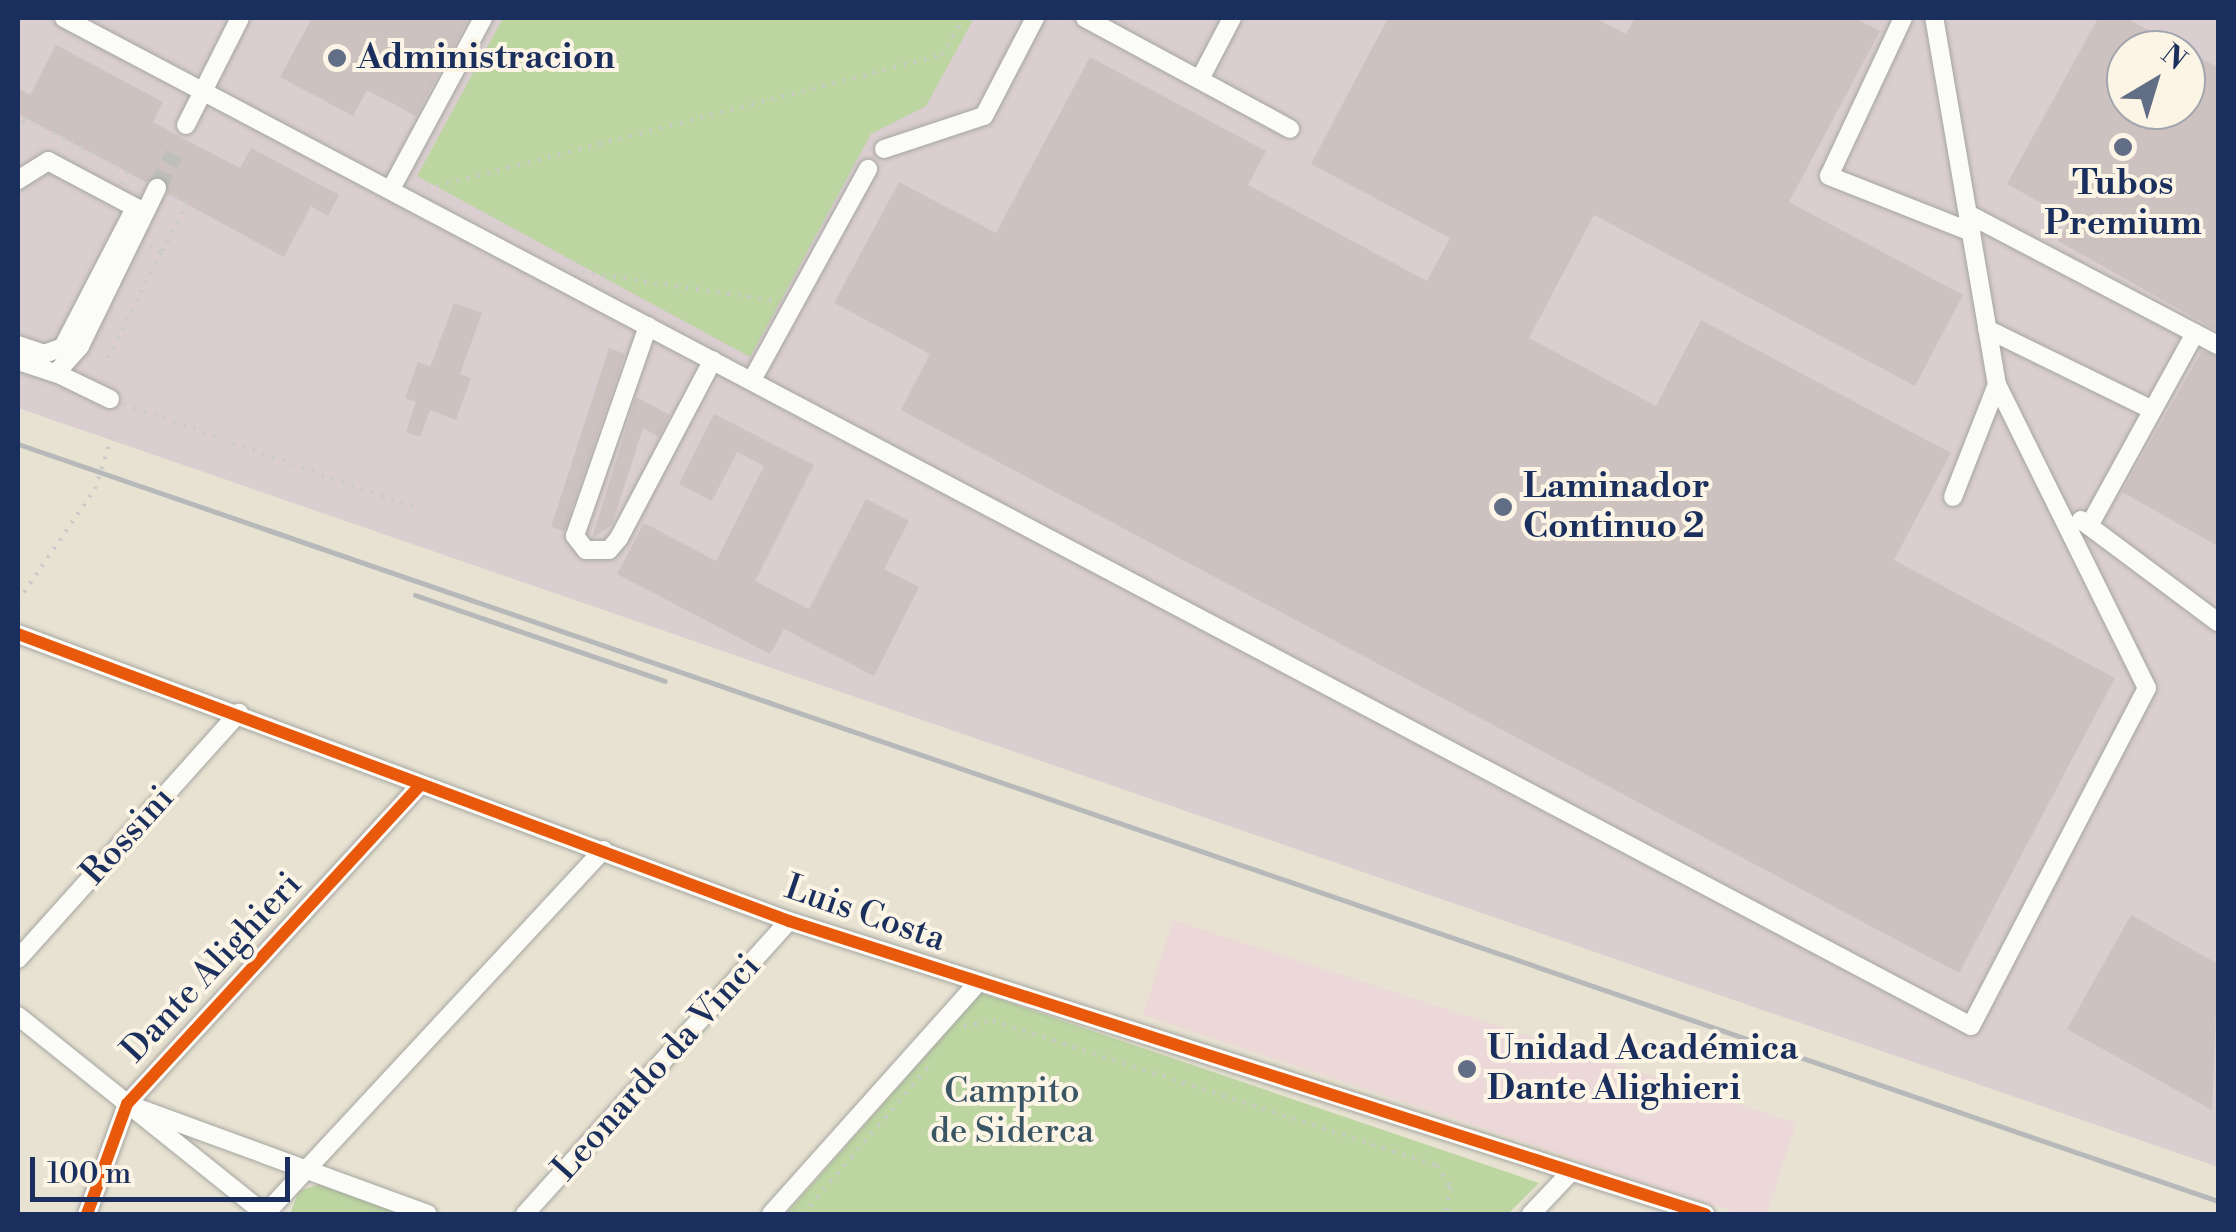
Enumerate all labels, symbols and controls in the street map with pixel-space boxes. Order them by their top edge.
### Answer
north arrow [2106,30,2206,130]
place label: Administracion [357,37,615,79]
text: N [2154,37,2193,78]
marker: Administracion [326,47,348,69]
marker: Tubos Premium [2112,136,2134,158]
place label: Tubos Premium [2044,163,2202,245]
place label: Laminador Continuo 2 [1523,466,1710,548]
marker: Laminador Continuo 2 [1492,496,1514,518]
street label: Rossini [73,778,183,894]
street label: Dante Alighieri [113,864,311,1072]
street label: Luis Costa [779,867,951,961]
street label: Leonardo da Vinci [544,946,770,1190]
place label: Unidad Académica Dante Alighieri [1487,1028,1798,1110]
marker: Unidad Académica Dante Alighieri [1456,1058,1478,1080]
park label: Campito de Siderca [930,1071,1094,1153]
scale bar [35,1137,295,1199]
text: 100 m [47,1155,131,1193]

